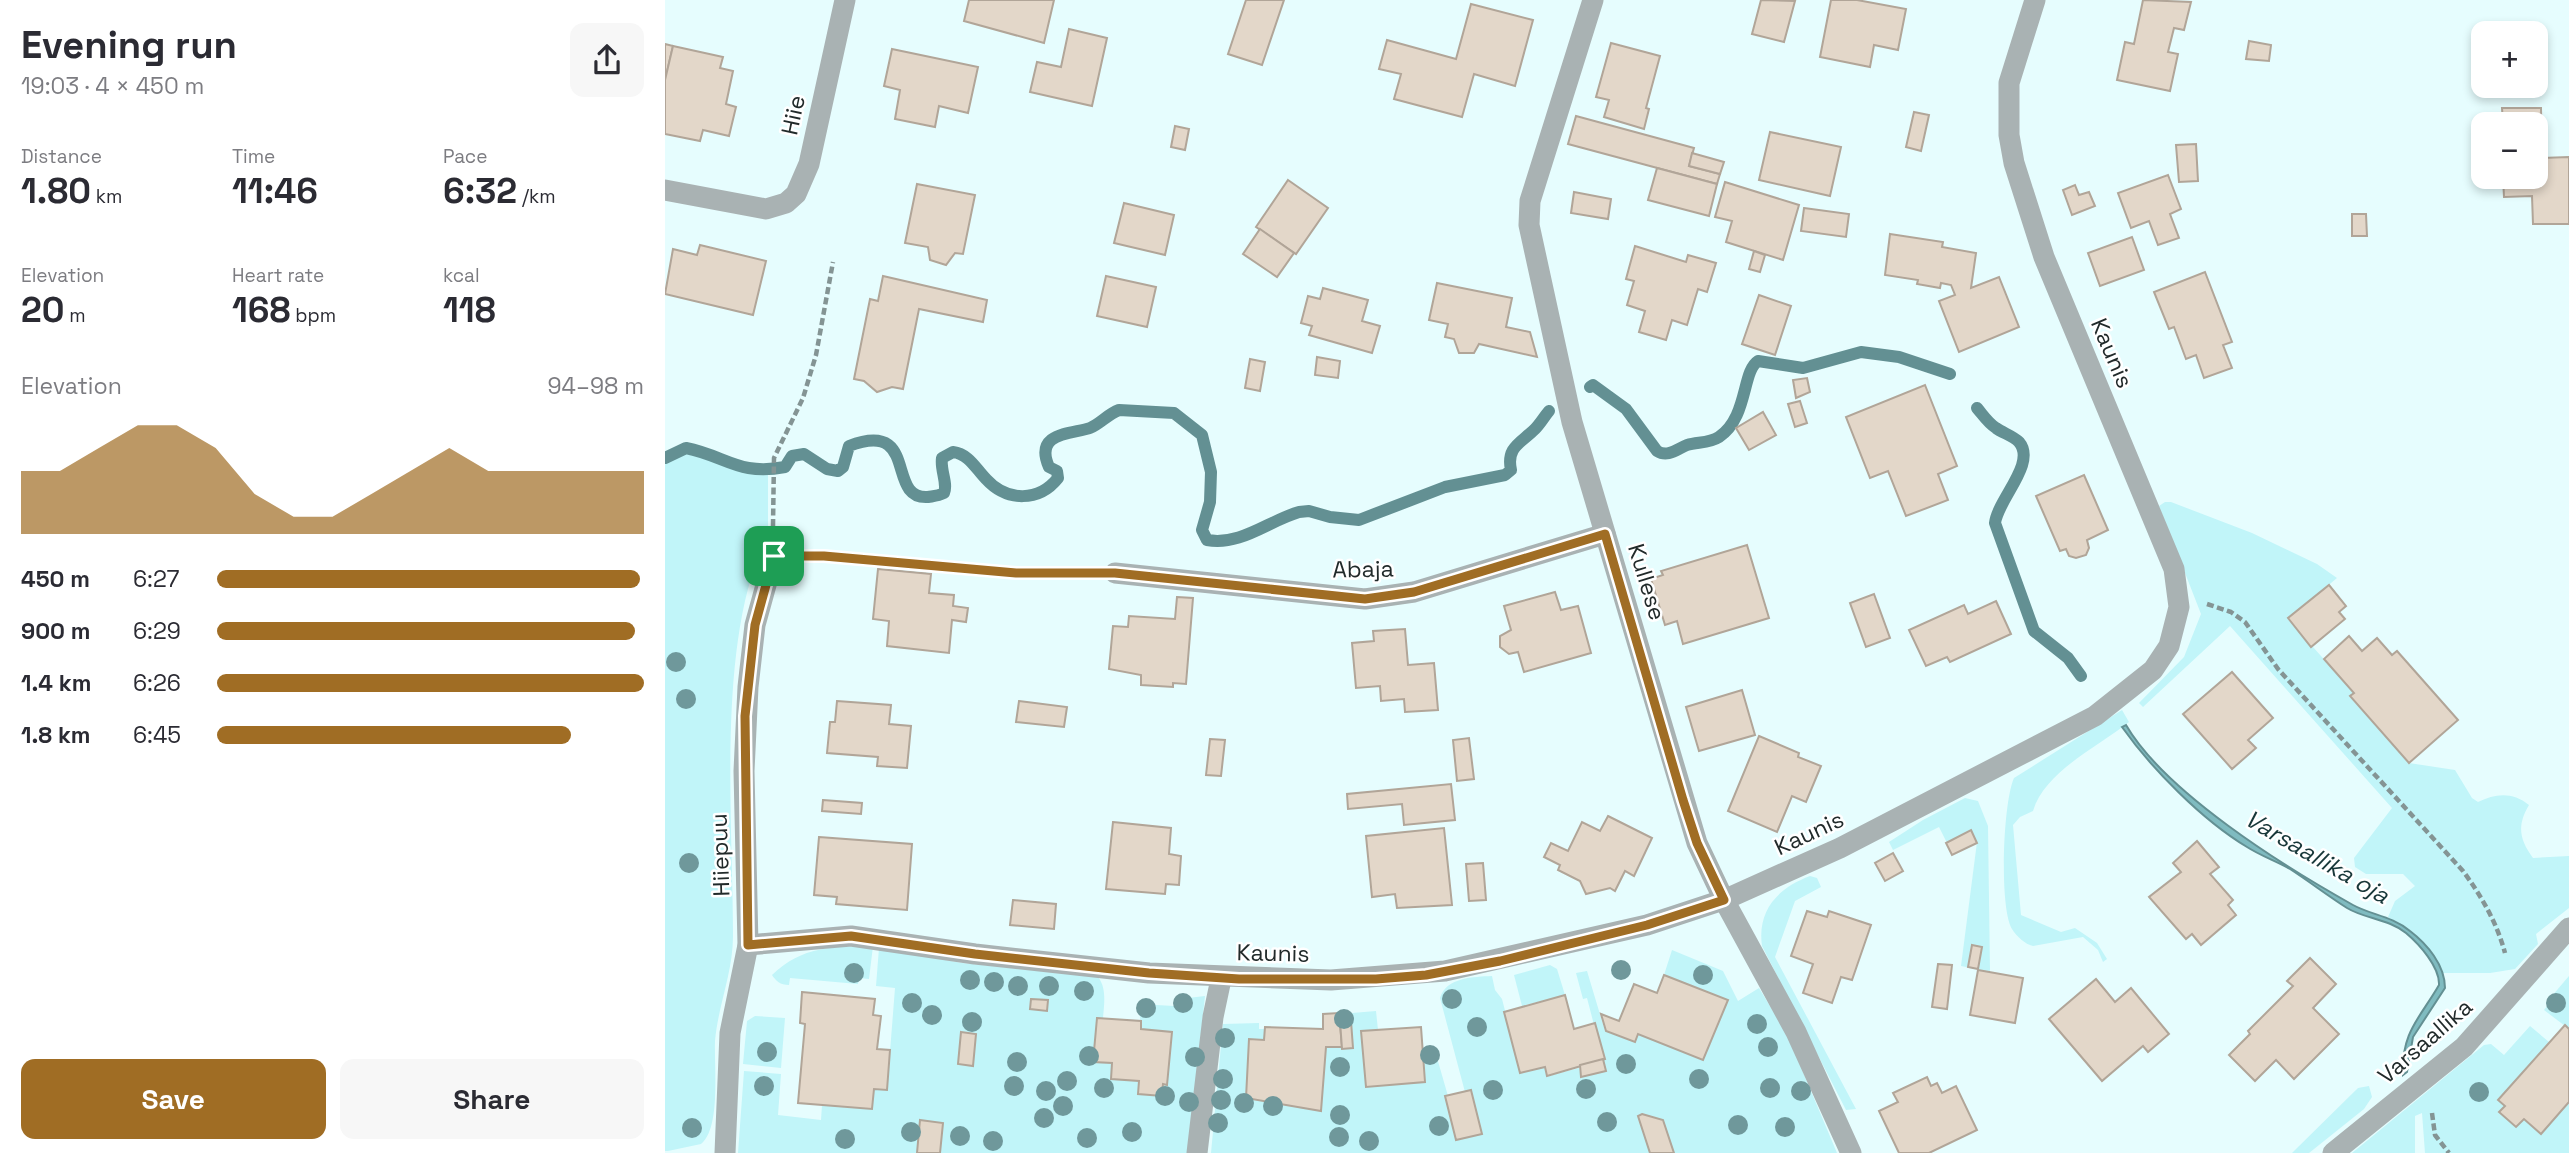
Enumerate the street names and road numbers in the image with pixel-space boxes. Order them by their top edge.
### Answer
street label: Hiie [774,92,812,138]
street label: Kaunis [2084,314,2140,392]
street label: Kullese [1621,540,1673,624]
street label: Abaja [1332,553,1394,585]
street label: Kaunis [1770,804,1848,862]
street label: Hiiepuu [704,813,736,897]
street label: Kaunis [1236,937,1310,969]
street label: Varsaallika [2371,992,2479,1090]

